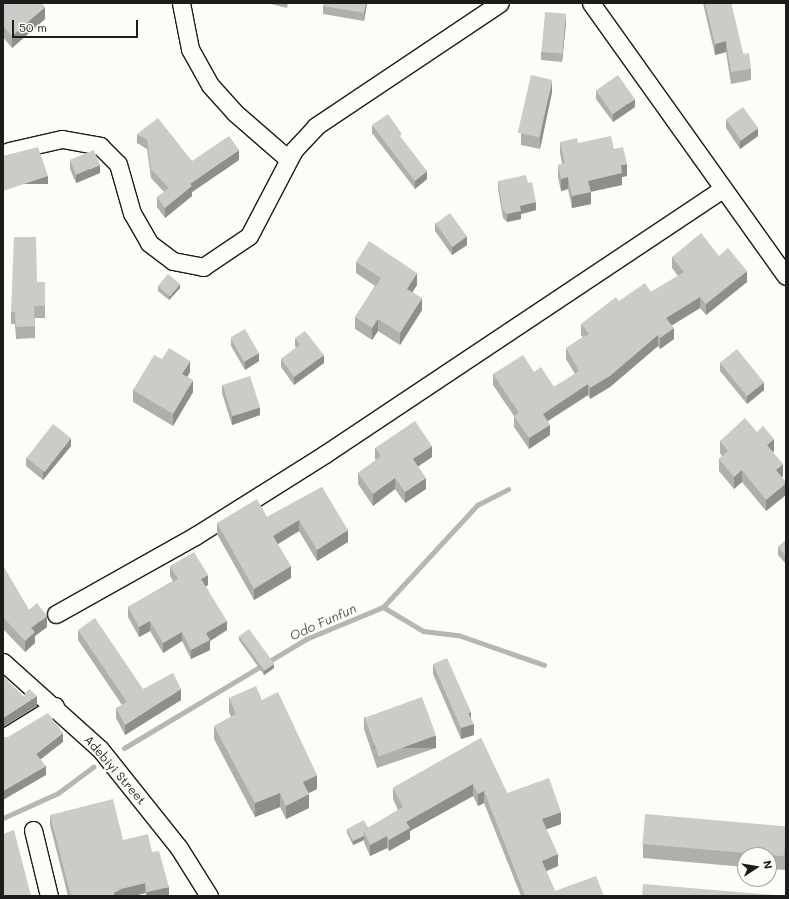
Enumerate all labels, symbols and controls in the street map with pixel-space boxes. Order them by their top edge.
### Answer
scale bar [14,12,140,38]
text: 50 m [19,19,47,35]
water label: Odo Funfun [287,600,359,644]
street label: Adebiyi Street [81,733,149,807]
north arrow [737,847,777,887]
text: N [760,859,776,870]

